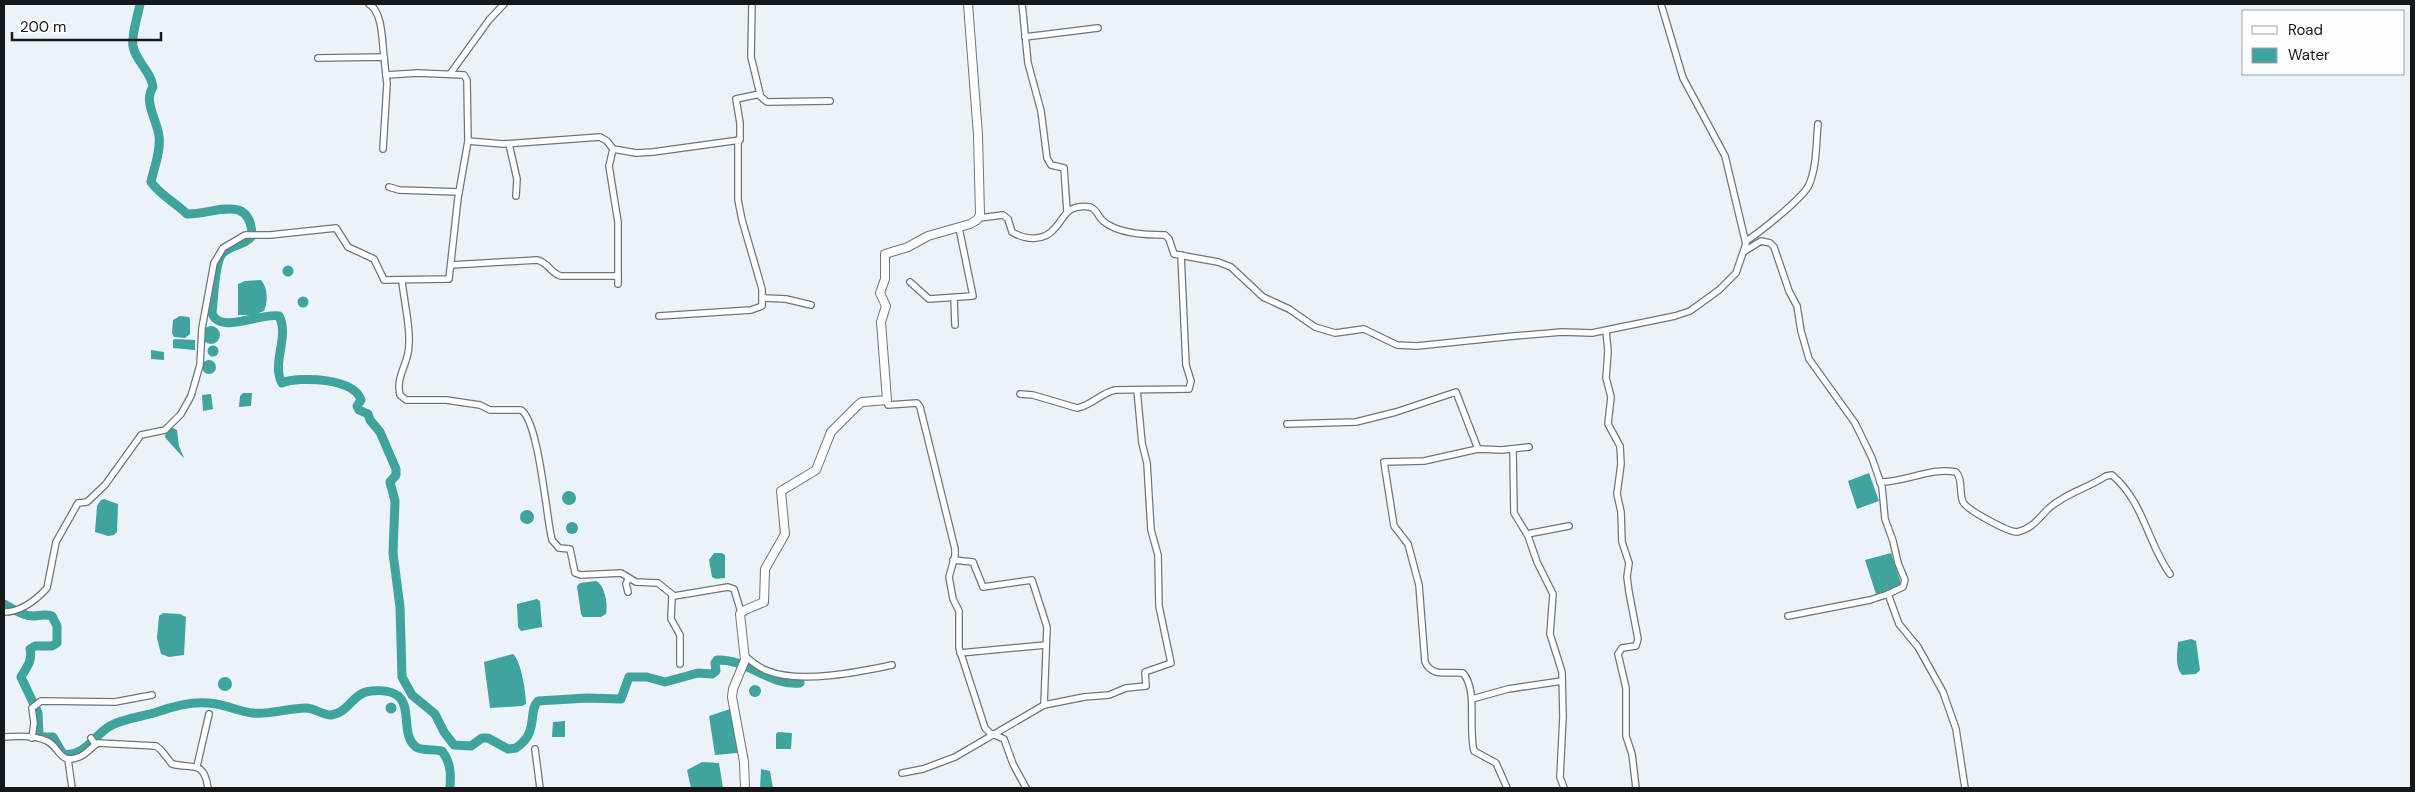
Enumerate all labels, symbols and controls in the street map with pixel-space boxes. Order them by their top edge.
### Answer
scale bar [12,10,161,42]
legend [2242,10,2405,75]
text: 200 m [20,17,66,37]
text: Road [2288,20,2323,40]
text: Water [2288,45,2330,65]

